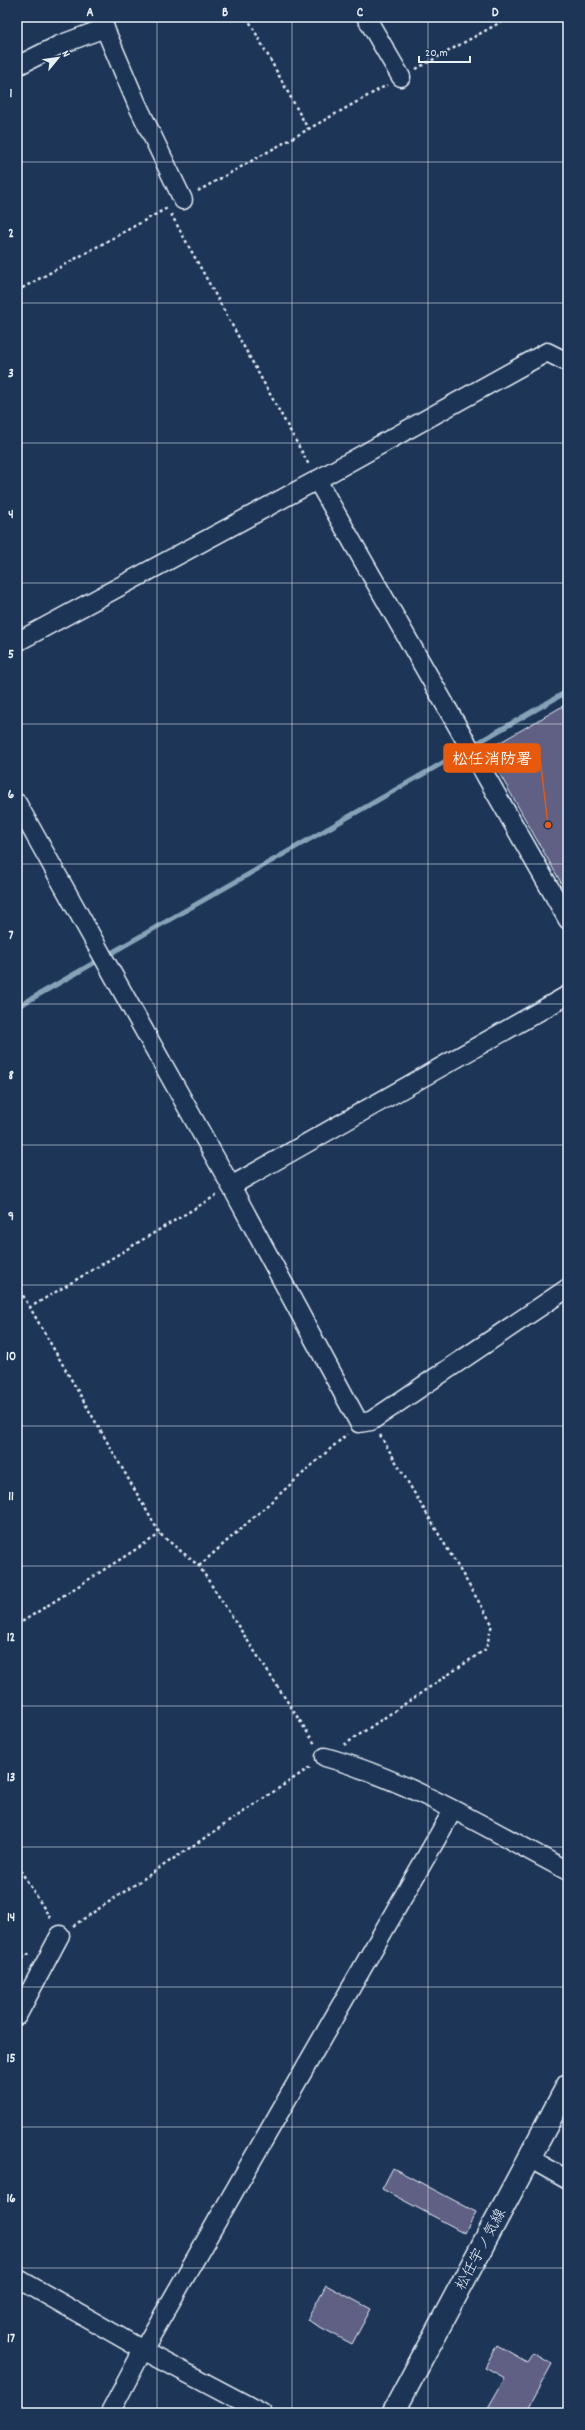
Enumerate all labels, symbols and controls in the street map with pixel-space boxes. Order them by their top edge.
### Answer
text: A [86,4,94,23]
text: B [222,4,228,23]
text: C [357,4,364,23]
text: D [492,4,499,23]
north arrow [38,38,78,78]
scale bar [419,38,470,64]
text: 20 m [425,45,448,62]
text: N [57,48,74,61]
text: 1 [10,85,13,104]
text: 2 [8,225,14,244]
text: 3 [8,365,14,384]
text: 4 [8,506,14,525]
text: 5 [8,646,14,665]
callout: 松任消防署 [444,744,540,772]
text: 松任消防署 [452,749,532,772]
text: 6 [8,786,15,805]
text: 7 [9,927,14,946]
text: 8 [8,1067,14,1086]
text: 9 [8,1208,14,1227]
text: 10 [6,1348,16,1367]
text: 11 [8,1488,14,1507]
text: 12 [7,1629,16,1648]
text: 13 [7,1769,16,1788]
text: 14 [7,1909,15,1928]
text: 15 [7,2050,15,2069]
text: 16 [6,2190,16,2209]
street label: 松任宇ノ気線 [451,2205,513,2295]
text: 17 [7,2330,15,2349]

